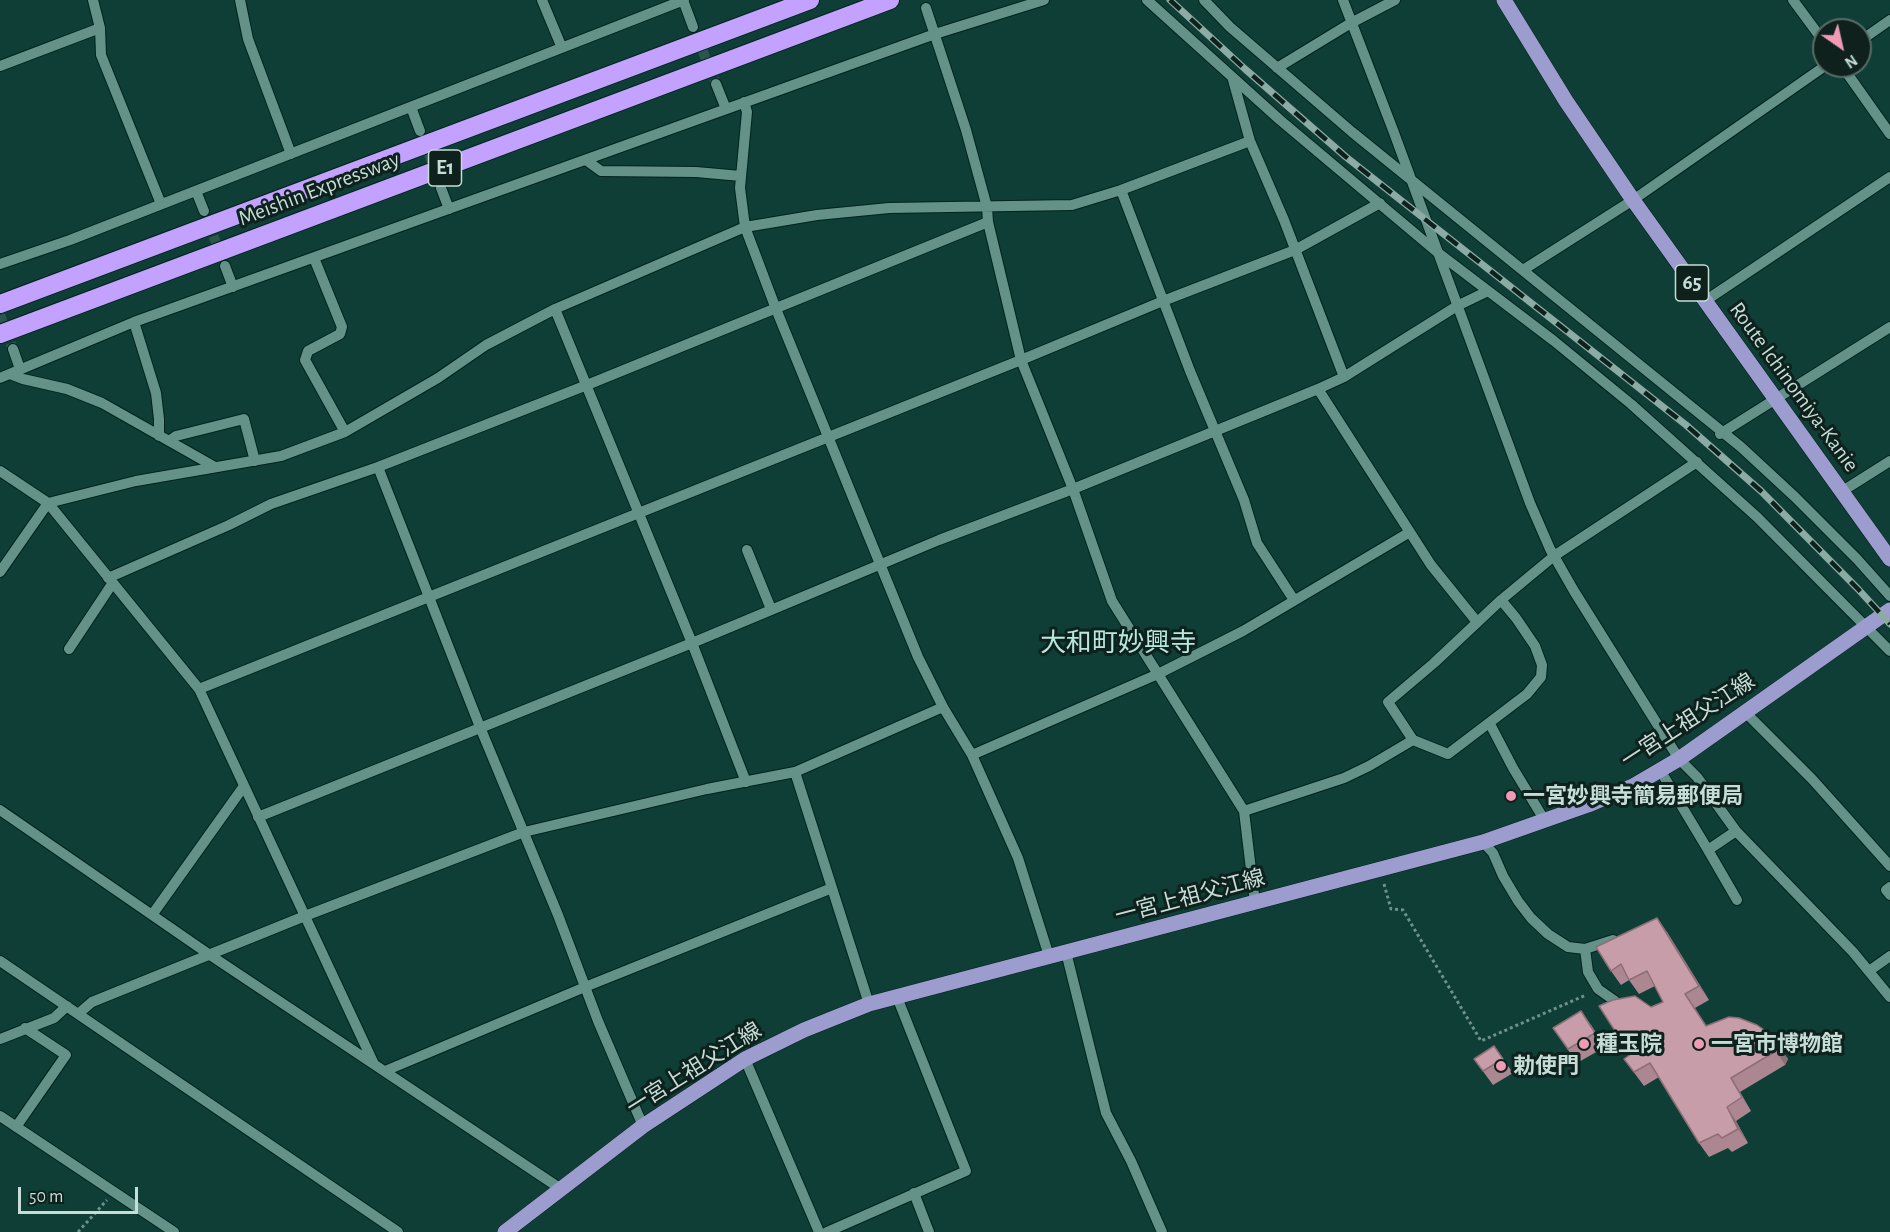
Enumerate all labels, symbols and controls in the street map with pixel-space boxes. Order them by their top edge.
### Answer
north arrow [1812,18,1872,78]
text: N [1842,52,1860,71]
street label: Meishin Expressway [235,146,403,232]
road number: E1 [428,150,462,186]
road number: 65 [1676,265,1708,301]
street label: Route Ichinomiya-Kanie [1724,297,1864,477]
district label: 大和町妙興寺 [1040,627,1196,659]
street label: 一宮上祖父江線 [1616,668,1760,774]
place label: 一宮妙興寺簡易郵便局 [1523,783,1743,809]
marker: 一宮妙興寺簡易郵便局 [1504,789,1518,803]
street label: 一宮上祖父江線 [1112,864,1268,930]
street label: 一宮上祖父江線 [622,1017,766,1121]
place label: 種玉院 [1596,1031,1662,1057]
place label: 一宮市博物館 [1711,1031,1843,1057]
marker: 種玉院 [1577,1037,1591,1051]
marker: 一宮市博物館 [1692,1037,1706,1051]
place label: 勅使門 [1513,1053,1579,1079]
marker: 勅使門 [1494,1059,1508,1073]
scale bar [21,1175,141,1213]
text: 50 m [29,1188,63,1206]

